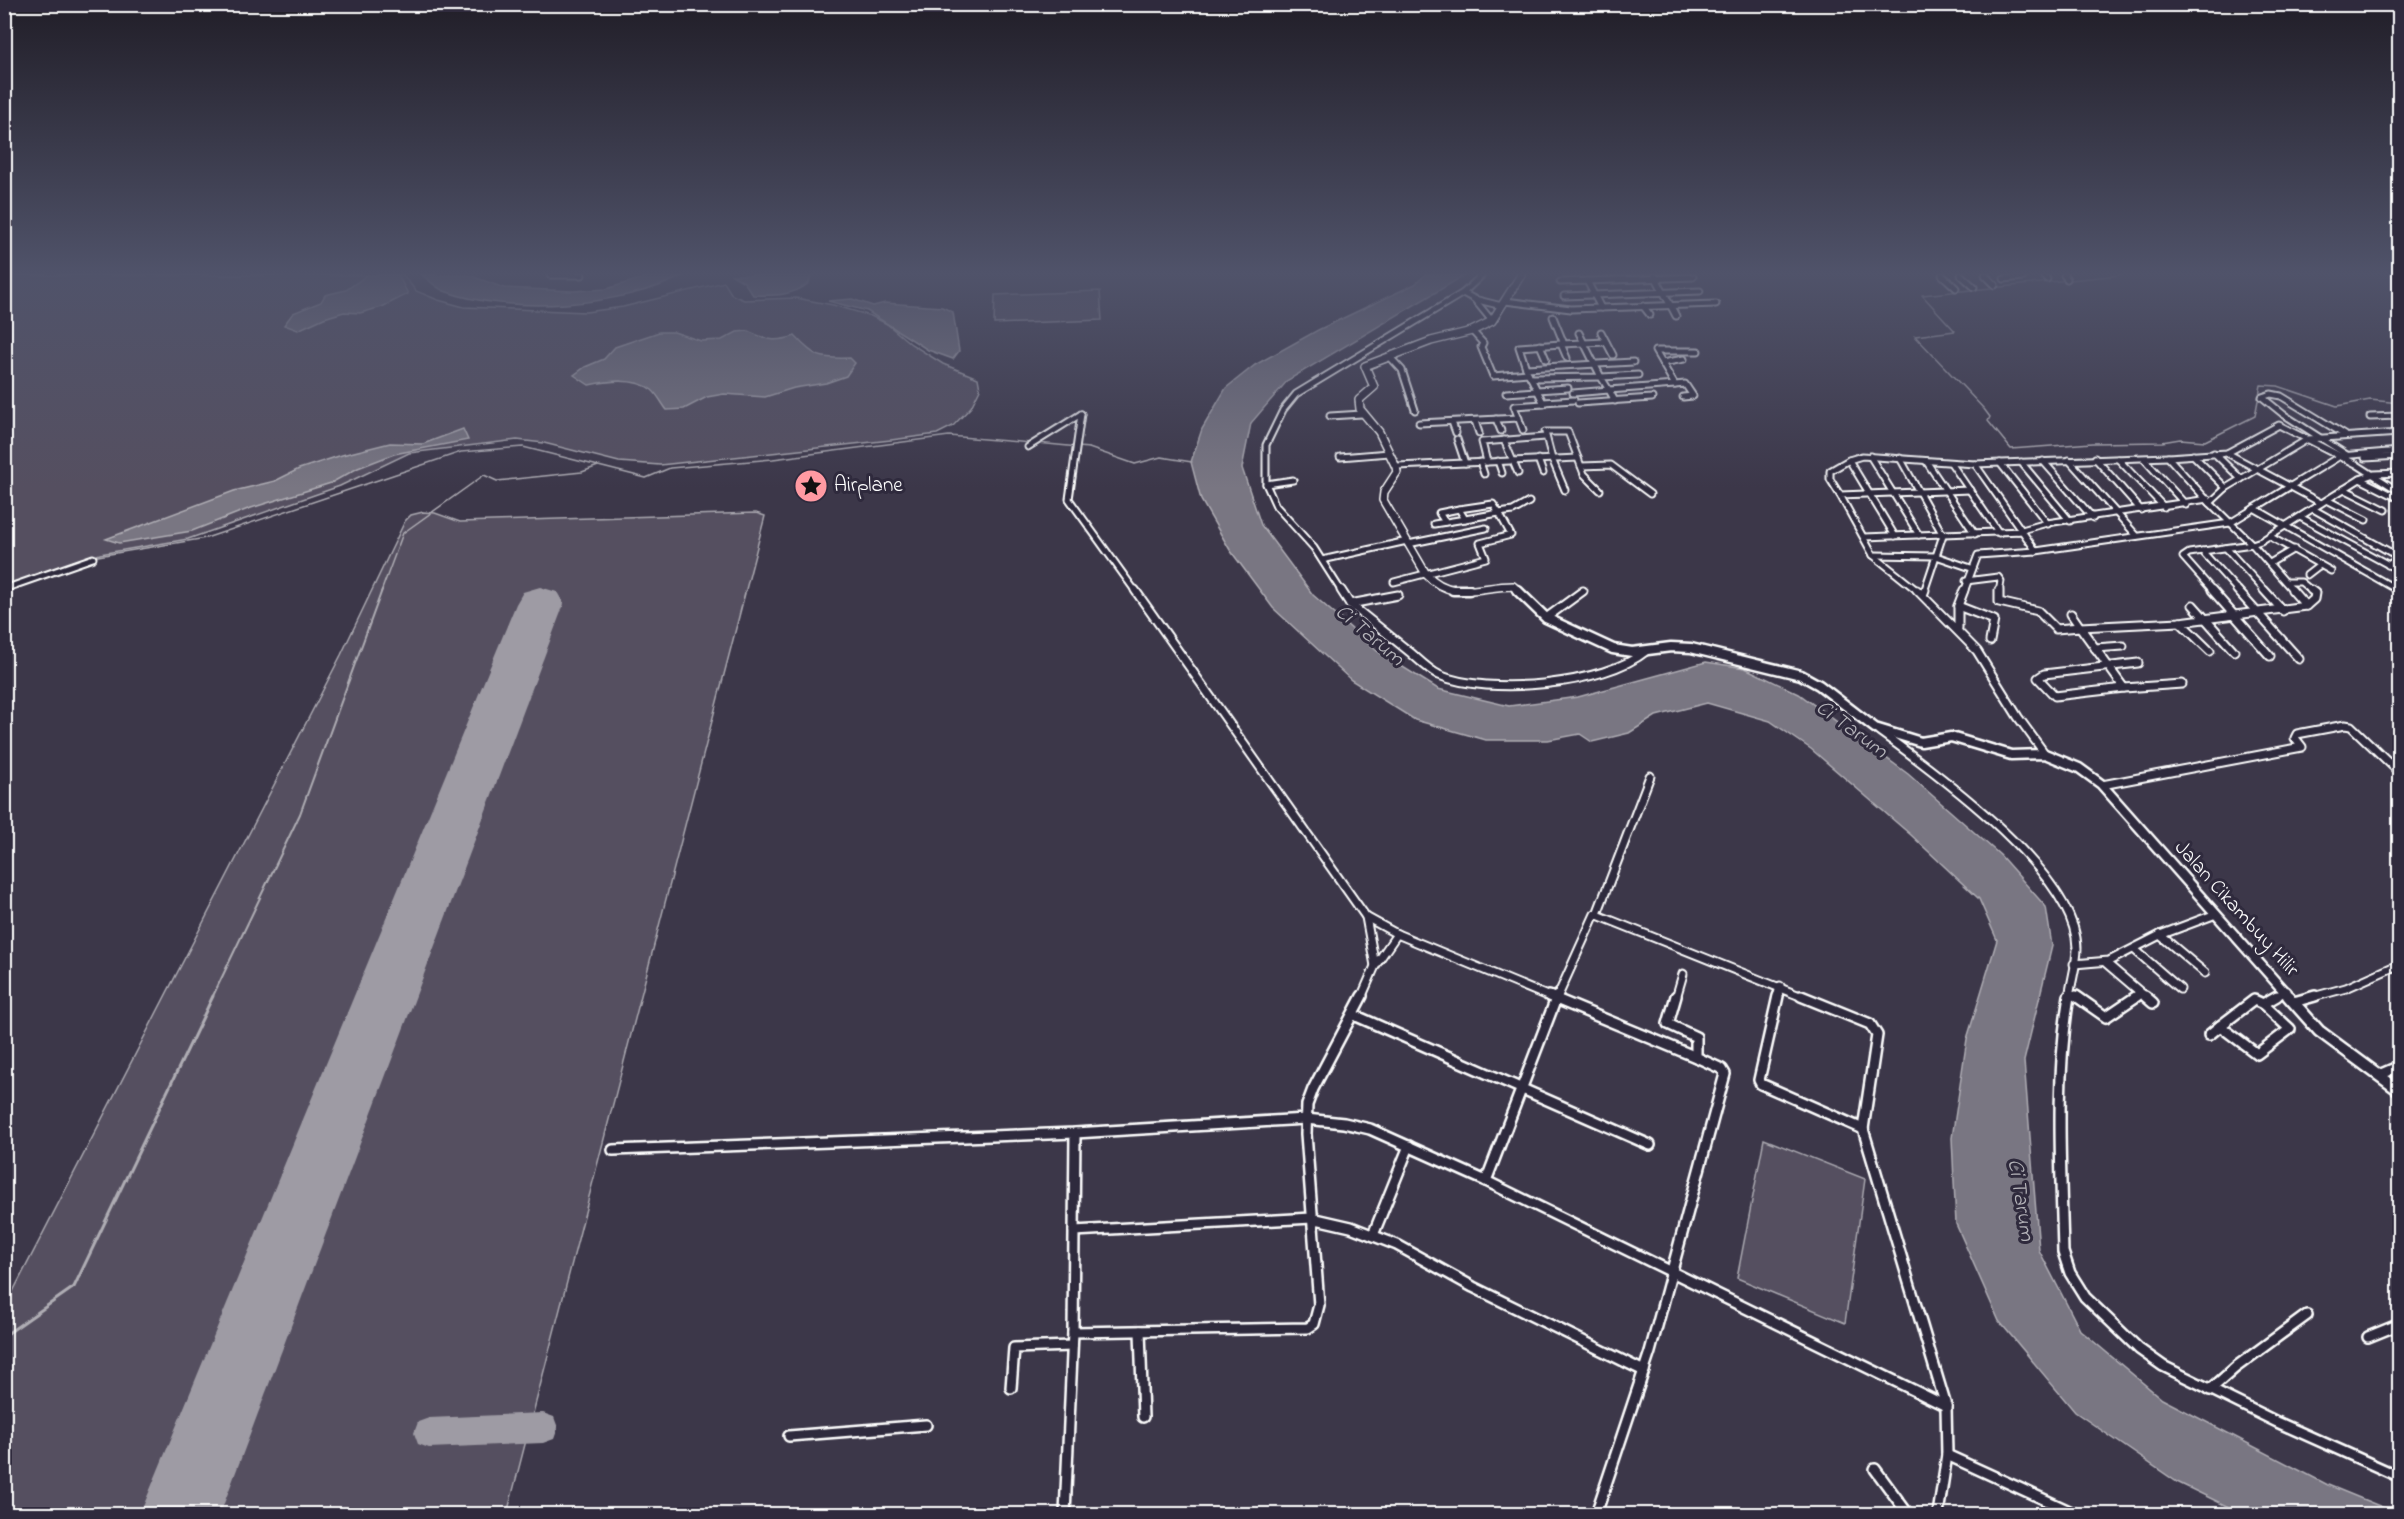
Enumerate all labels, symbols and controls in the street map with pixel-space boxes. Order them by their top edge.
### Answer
place icon: Airplane [793,468,829,504]
place label: Airplane [834,471,903,501]
water label: Ci Tarum [1327,597,1412,675]
water label: Ci Tarum [1808,693,1894,768]
street label: Jalan Cikambuy Hilir [2165,834,2306,985]
water label: Ci Tarum [1998,1157,2042,1244]

